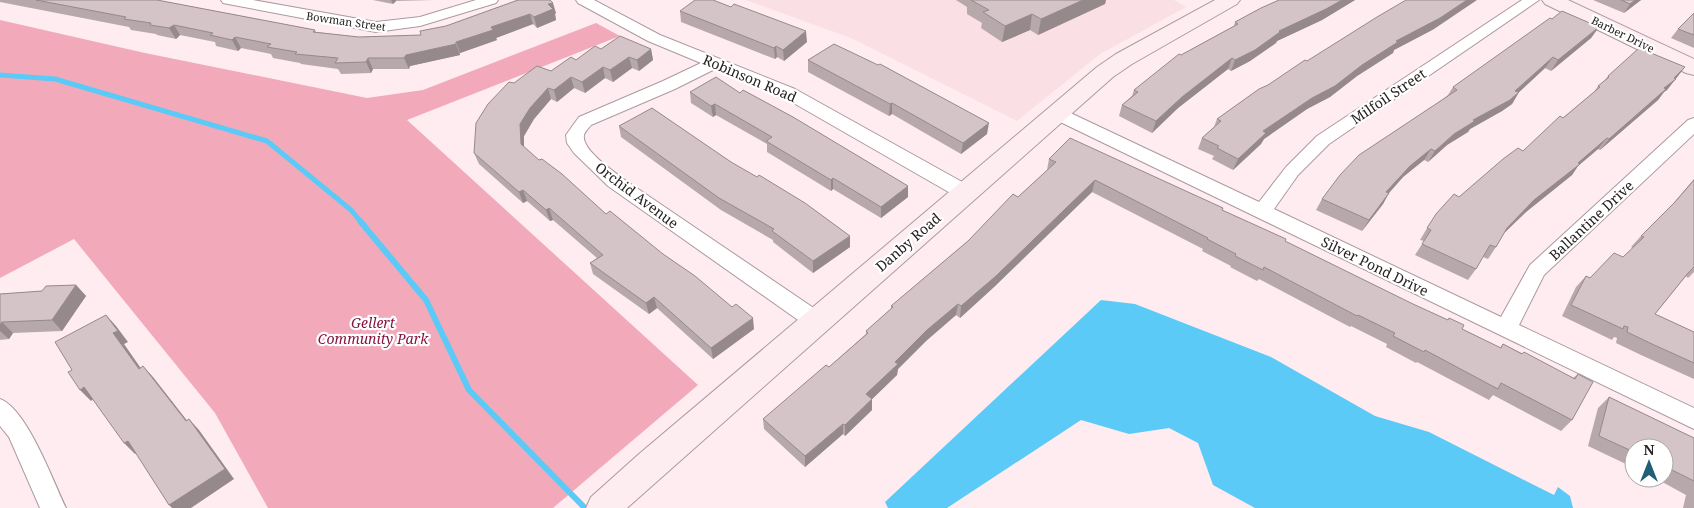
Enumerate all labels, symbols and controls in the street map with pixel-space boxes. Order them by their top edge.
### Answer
street label: Bowman Street [305,8,387,34]
street label: Barber Drive [1589,12,1657,56]
street label: Robinson Road [700,50,800,106]
street label: Milfoil Street [1347,64,1429,128]
street label: Orchid Avenue [592,157,682,233]
street label: Ballantine Drive [1545,176,1637,264]
street label: Danby Road [871,208,945,276]
street label: Silver Pond Drive [1318,232,1432,300]
park label: Gellert Community Park [318,313,429,348]
north arrow [1624,438,1674,488]
text: N [1643,440,1655,459]

